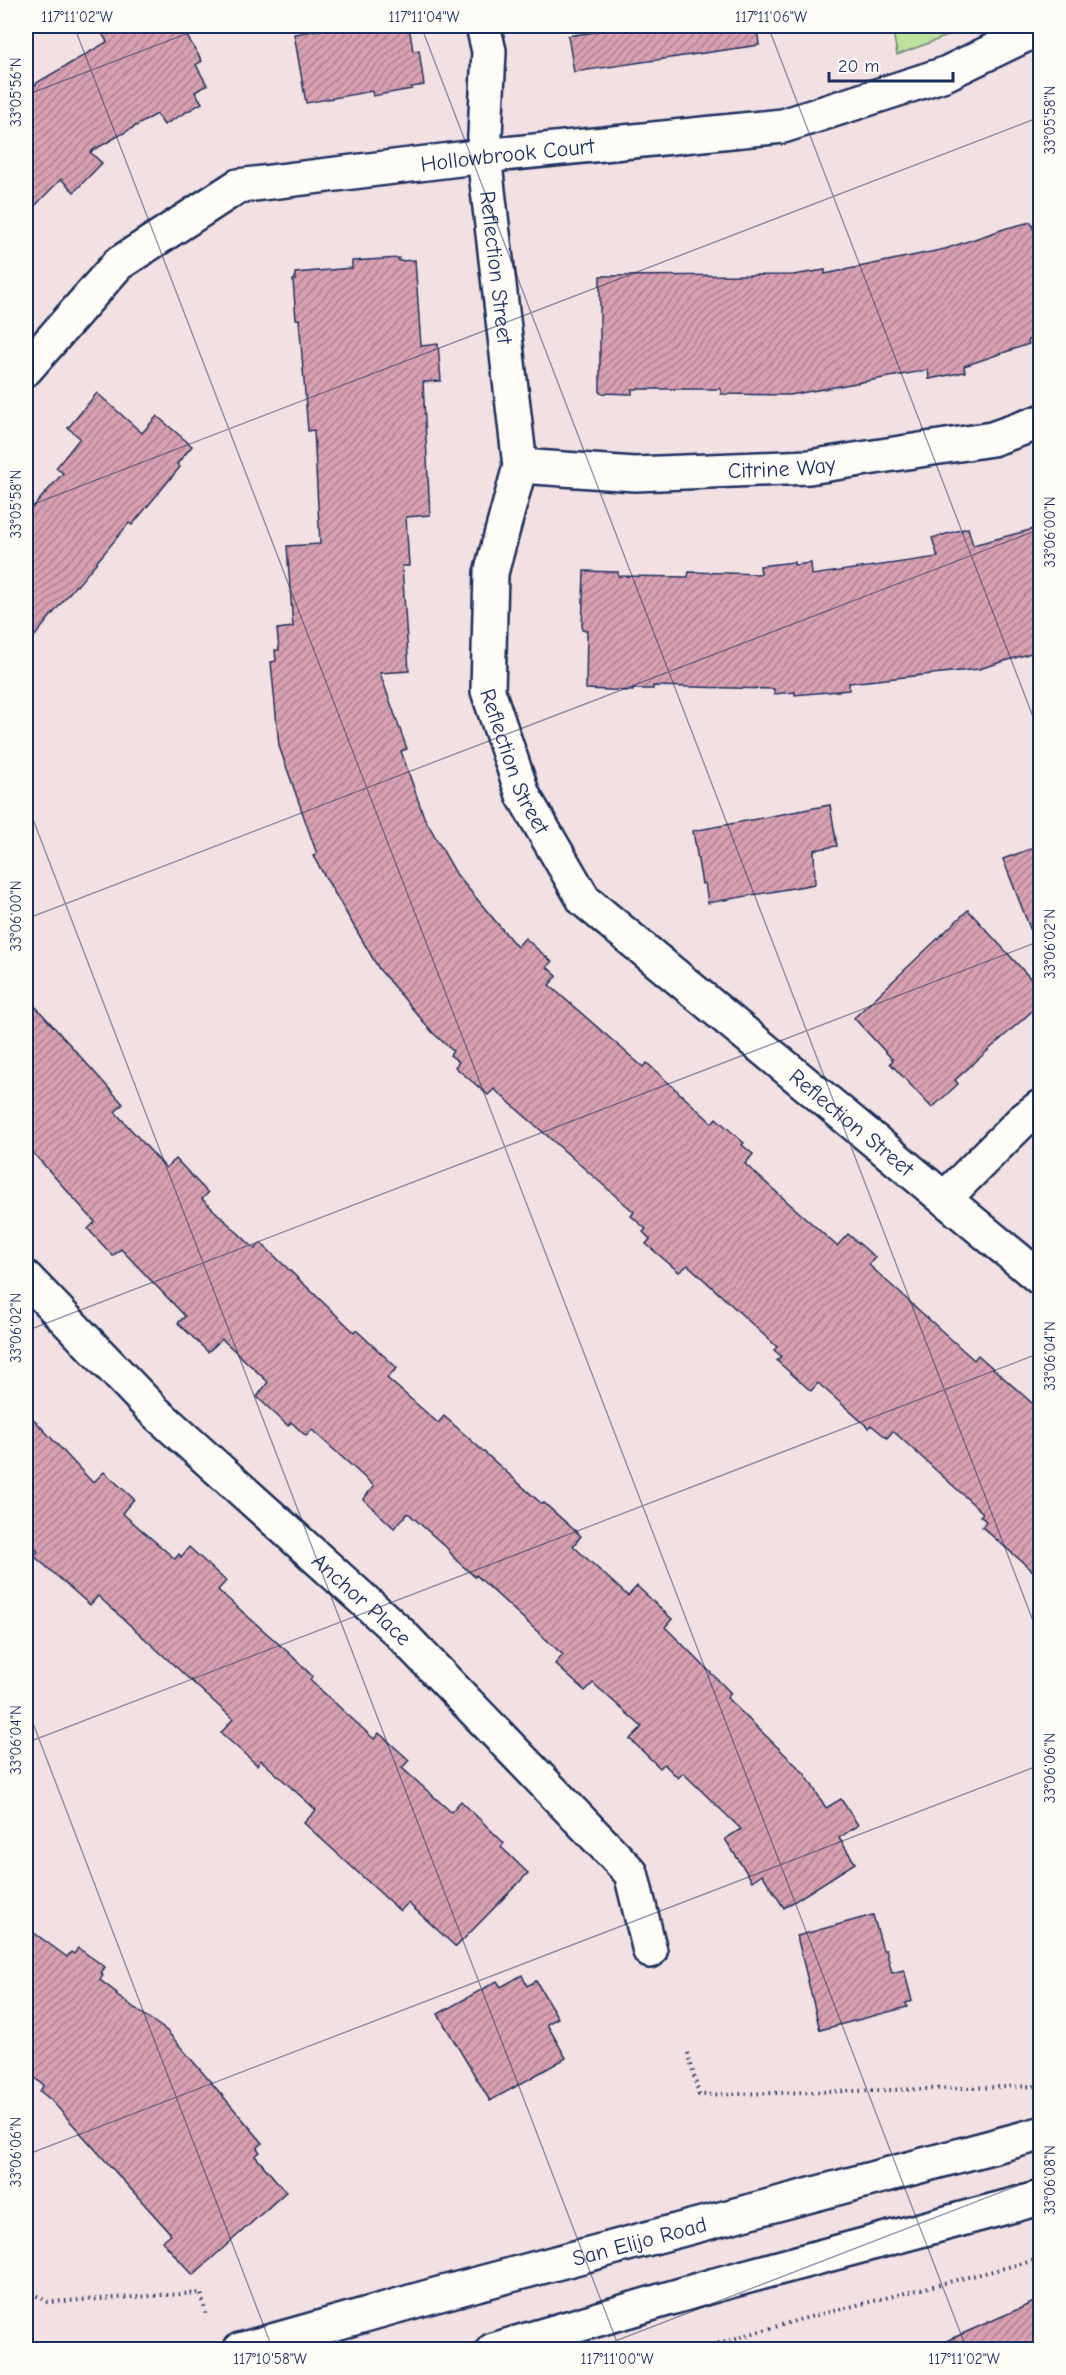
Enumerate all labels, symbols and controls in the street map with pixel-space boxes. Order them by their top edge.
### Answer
text: 117°11'02"W [41,8,113,26]
text: 117°11'04"W [388,8,460,26]
text: 117°11'06"W [735,8,807,26]
scale bar [829,45,954,83]
text: 20 m [838,56,879,77]
text: 33°05'56"N [7,57,25,127]
text: 33°05'58"N [1041,86,1059,154]
street label: Hollowbrook Court [419,133,596,178]
street label: Reflection Street [474,189,518,346]
street label: Citrine Way [727,451,837,484]
text: 33°05'58"N [7,470,25,538]
text: 33°06'00"N [1041,496,1059,568]
street label: Reflection Street [474,685,555,839]
text: 33°06'00"N [7,880,25,952]
text: 33°06'02"N [1041,909,1059,979]
street label: Reflection Street [784,1064,919,1183]
text: 33°06'02"N [7,1293,25,1363]
text: 33°06'04"N [1041,1321,1059,1391]
street label: Anchor Place [306,1548,417,1651]
text: 33°06'04"N [7,1705,25,1775]
text: 33°06'06"N [1041,1733,1059,1803]
text: 33°06'06"N [7,2117,25,2187]
text: 33°06'08"N [1041,2145,1059,2215]
street label: San Elijo Road [570,2211,710,2272]
text: 117°10'58"W [233,2350,307,2368]
text: 117°11'00"W [581,2350,653,2368]
text: 117°11'02"W [928,2350,1000,2368]

